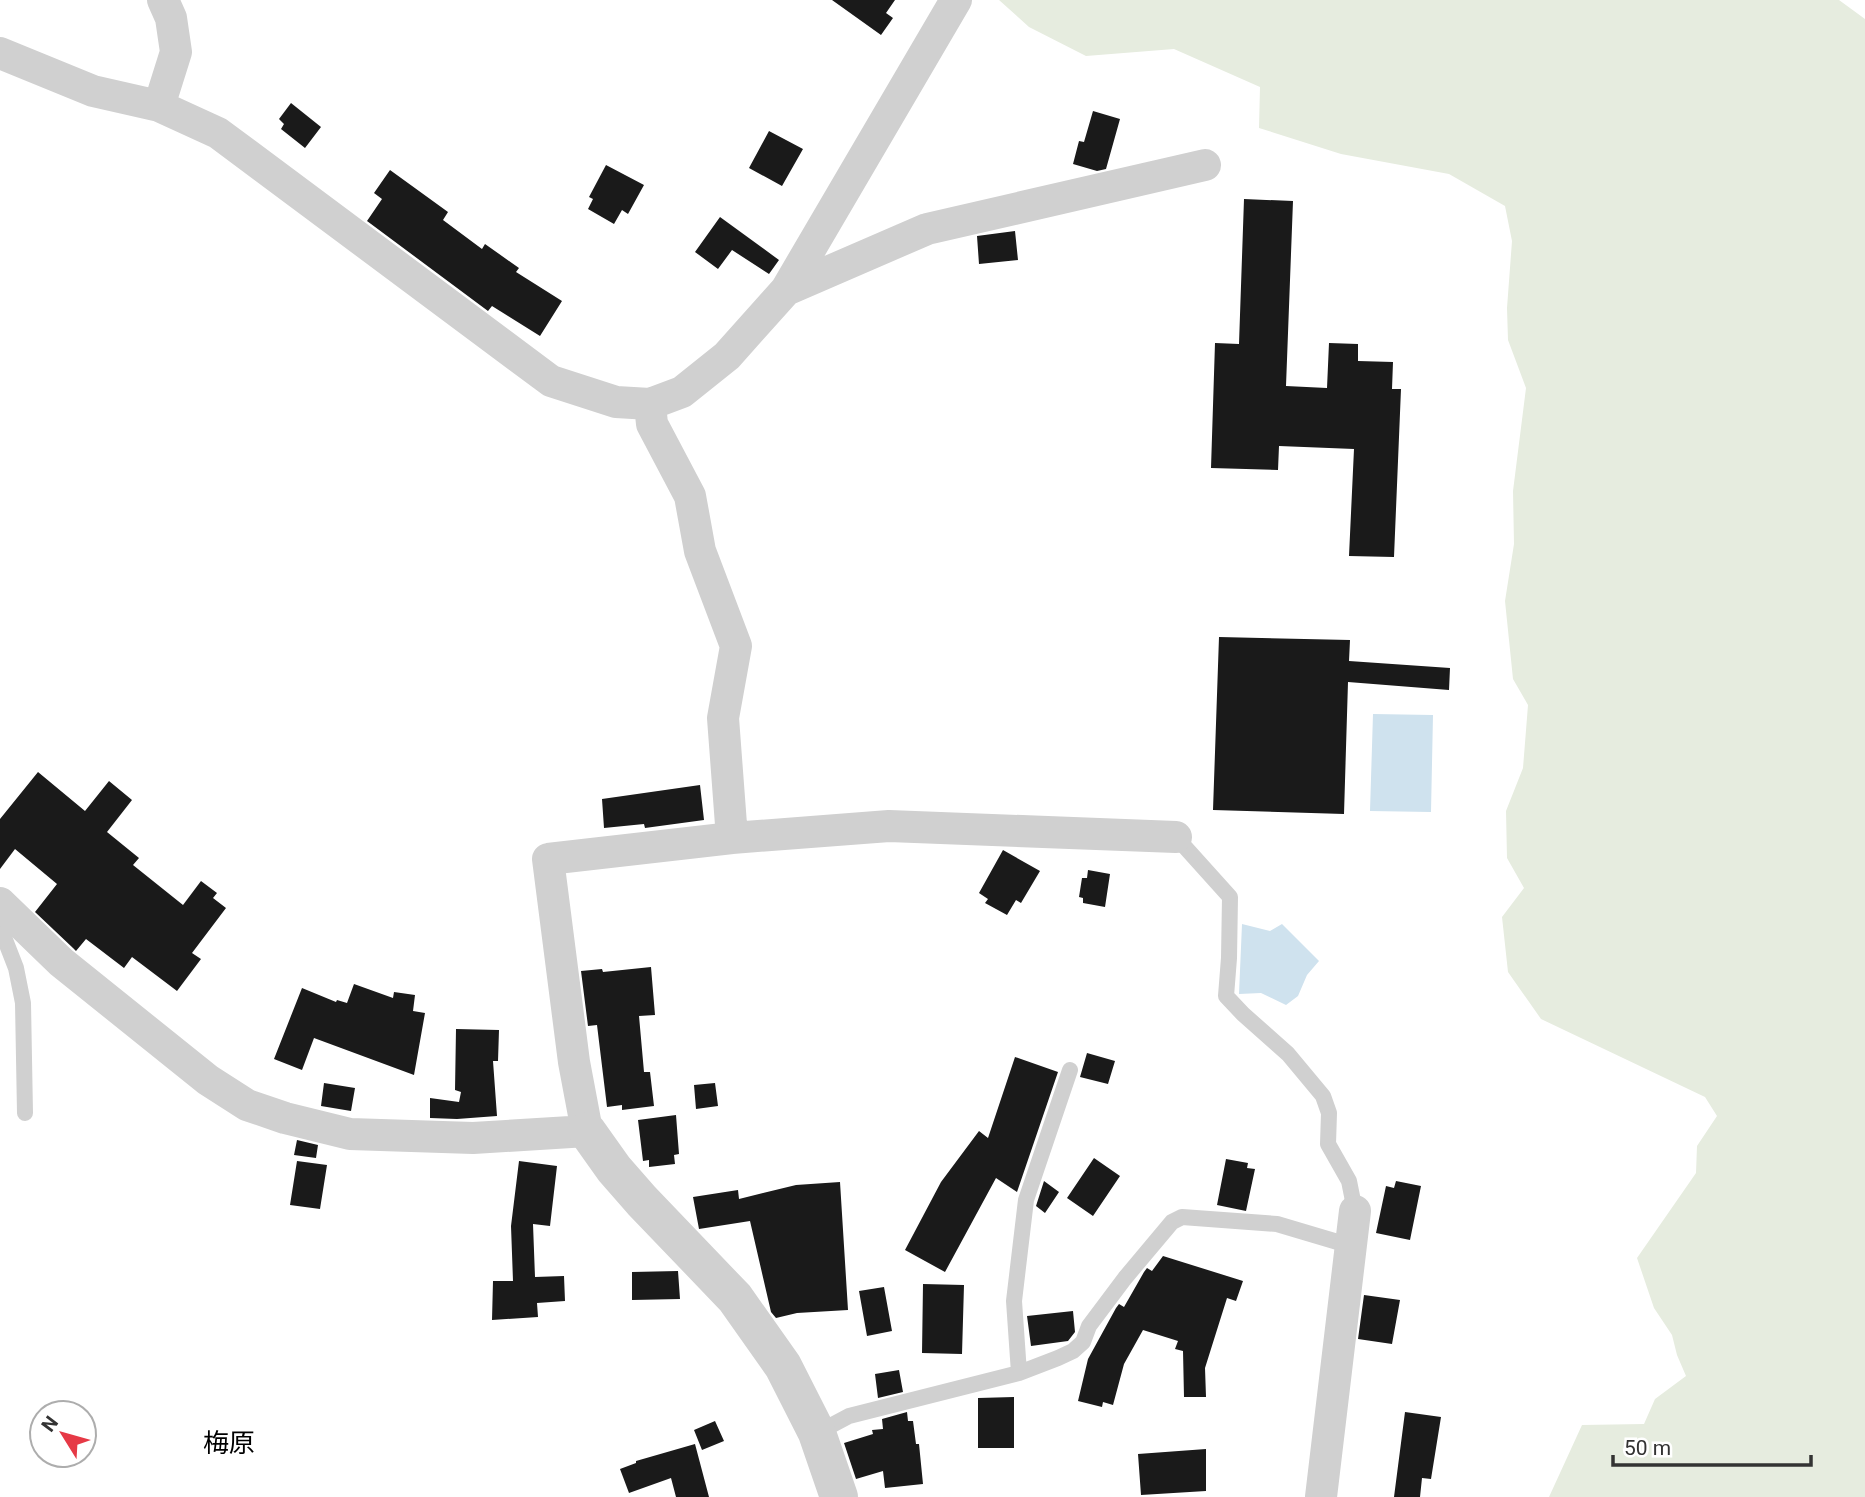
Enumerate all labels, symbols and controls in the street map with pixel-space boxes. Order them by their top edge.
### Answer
north arrow [28,1399,98,1469]
text: N [37,1412,63,1436]
scale bar [1613,1424,1811,1468]
district label: 梅原 [203,1428,255,1458]
text: 50 m [1624,1436,1671,1460]

